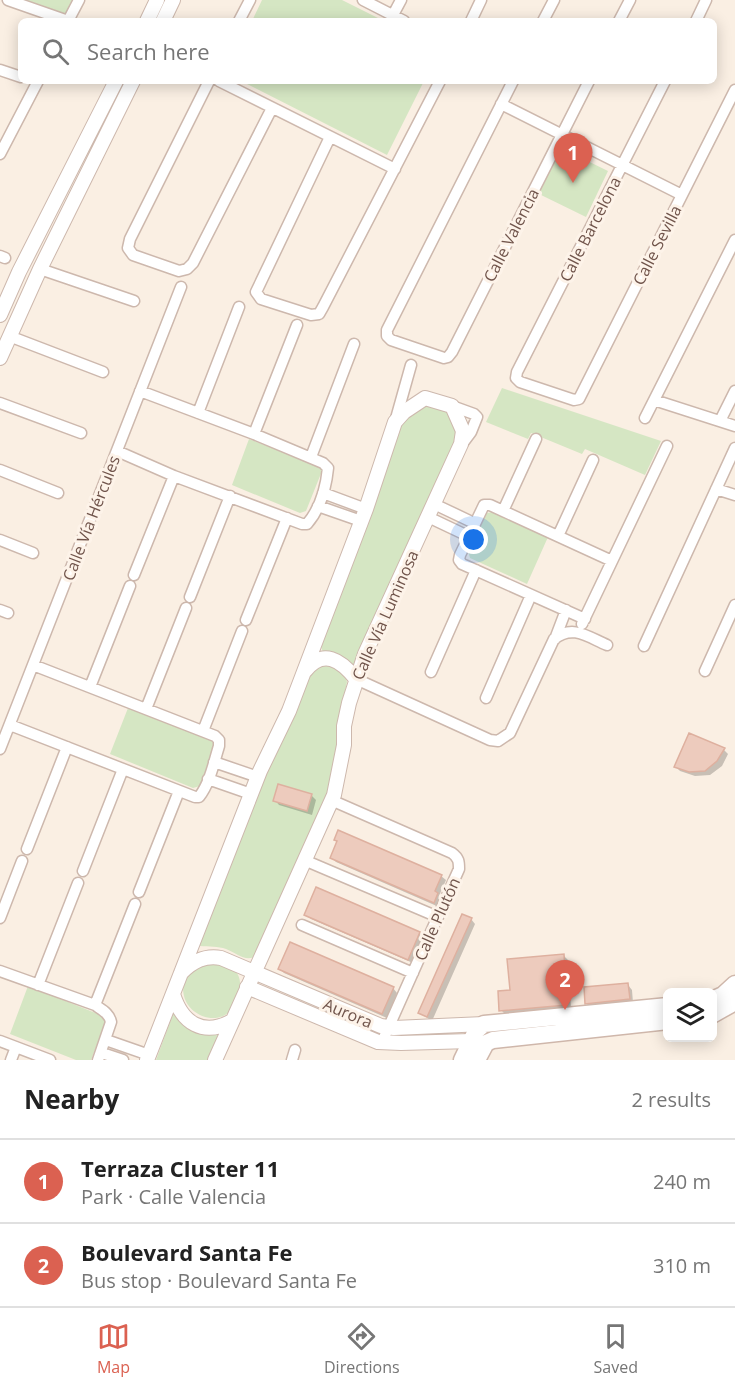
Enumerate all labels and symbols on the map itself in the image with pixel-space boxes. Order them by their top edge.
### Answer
pin: 1 [554,134,592,183]
street label: Calle Barcelona [554,173,626,285]
street label: Calle Valencia [478,185,544,285]
street label: Calle Sevilla [627,201,687,289]
street label: Calle Vía Hércules [57,452,125,584]
your location [459,525,488,554]
street label: Calle Vía Luminosa [347,547,423,683]
street label: Calle Plutón [409,874,465,964]
pin: 2 [546,960,584,1010]
street label: Aurora [320,993,376,1033]

